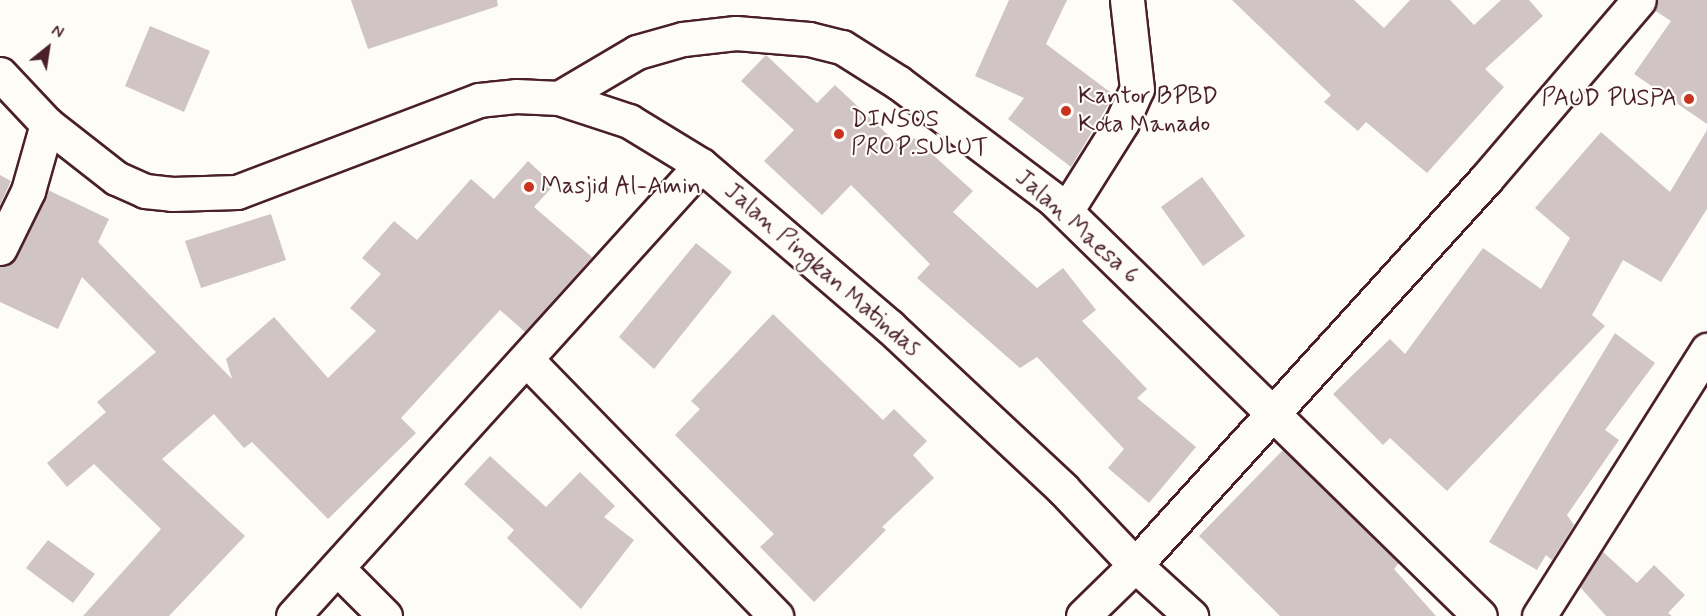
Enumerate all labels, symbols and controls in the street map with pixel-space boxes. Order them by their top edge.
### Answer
north arrow [18,18,78,78]
text: N [47,20,67,44]
place label: Kantor BPBD Kota Manado [1078,83,1218,139]
place label: PAUD PUSPA [1541,85,1677,113]
marker: PAUD PUSPA [1682,92,1696,106]
marker: Kantor BPBD Kota Manado [1059,104,1073,118]
place label: DINSOS PROP.SULUT [851,106,988,162]
marker: DINSOS PROP.SULUT [832,127,846,141]
street label: Jalan Maesa 6 [1009,164,1145,290]
place label: Masjid Al-Amin [541,173,701,201]
street label: Jalan Pingkan Matindas [718,177,926,363]
marker: Masjid Al-Amin [522,180,536,194]

